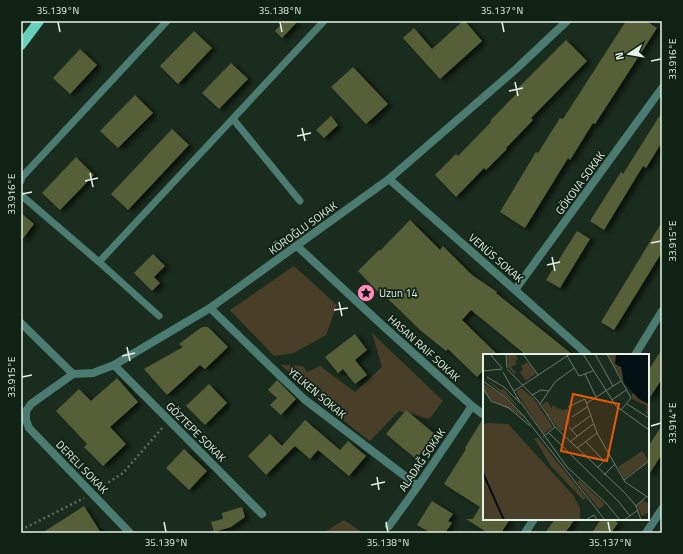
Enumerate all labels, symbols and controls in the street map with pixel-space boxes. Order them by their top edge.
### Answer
text: 35.139°N [37,3,79,18]
text: 35.138°N [259,3,301,18]
text: 35.137°N [481,3,523,18]
north arrow [609,34,649,74]
text: 33.916°E [665,38,680,80]
text: N [611,51,628,61]
street label: GÖKOVA SOKAK [552,148,609,218]
text: 33.916°E [4,173,19,215]
street label: KÖROĞLU SOKAK [266,197,341,258]
text: 33.915°E [665,220,680,262]
street label: VENÜS SOKAK [465,230,527,287]
place icon: Uzun 14 [356,283,376,303]
place label: Uzun 14 [379,285,418,301]
street label: HASAN RAIF SOKAK [384,311,464,385]
inset map [483,354,649,520]
text: 33.915°E [4,356,19,398]
street label: YELKEN SOKAK [284,364,350,423]
street label: GÖZTEPE SOKAK [162,398,230,466]
text: 33.914°E [665,402,680,444]
street label: ALADAĞ SOKAK [395,425,450,495]
street label: DERELI SOKAK [52,437,112,498]
text: 35.139°N [145,535,187,550]
text: 35.138°N [367,535,409,550]
text: 35.137°N [589,535,631,550]

